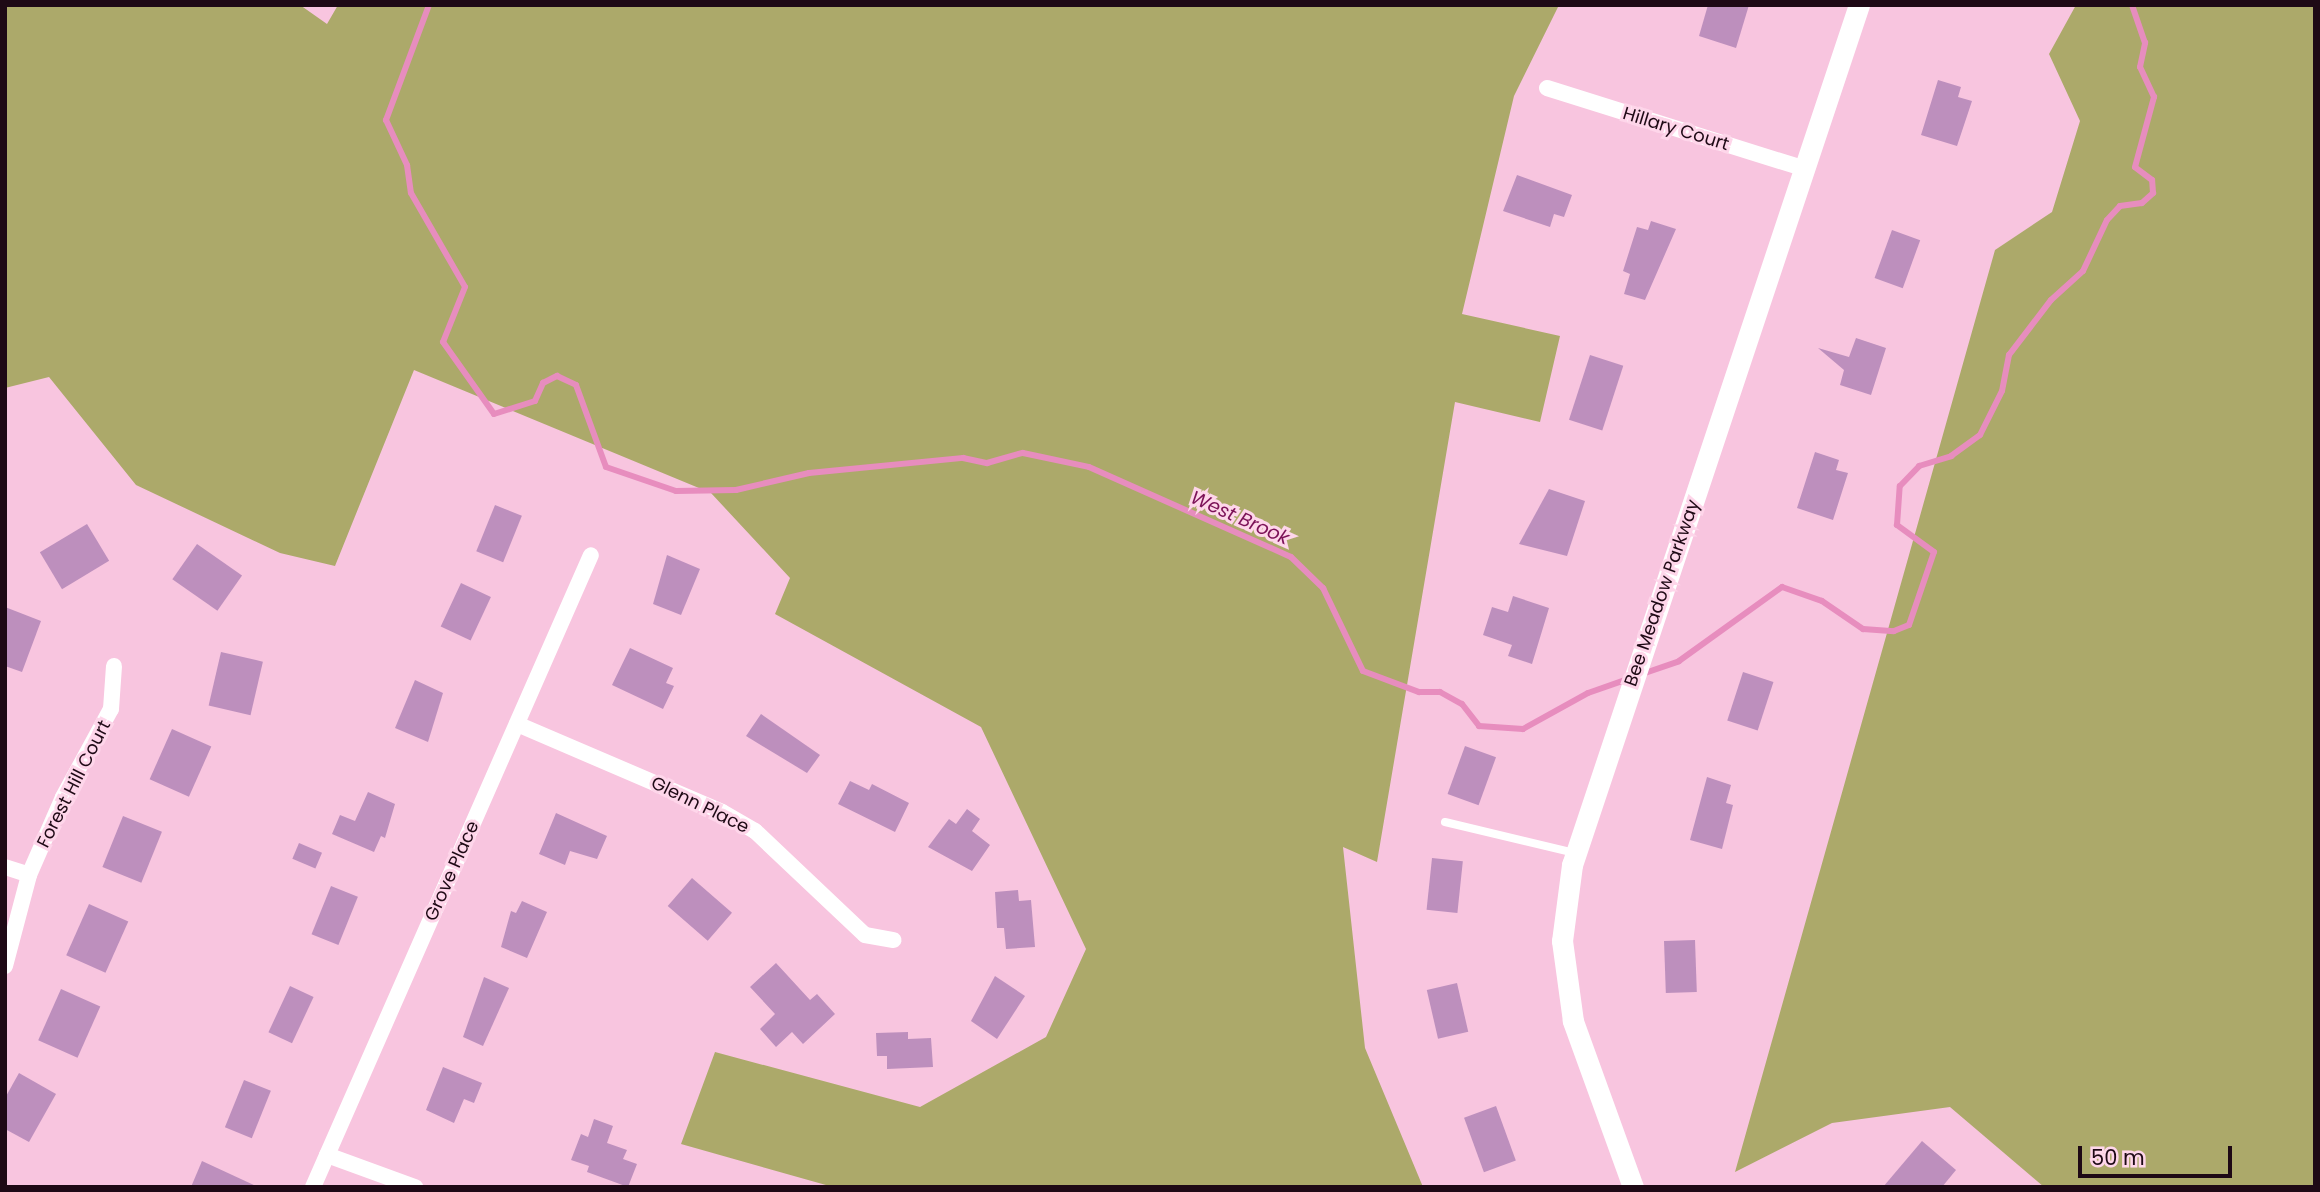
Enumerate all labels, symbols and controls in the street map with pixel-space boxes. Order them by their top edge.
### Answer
street label: Hillary Court [1620,103,1732,155]
water label: West Brook [1187,486,1293,550]
street label: Bee Meadow Parkway [1620,497,1704,689]
street label: Forest Hill Court [33,717,115,851]
street label: Glenn Place [647,772,753,838]
street label: Grove Place [420,818,484,924]
scale bar [2082,1132,2236,1176]
text: 50 m [2091,1143,2145,1172]

